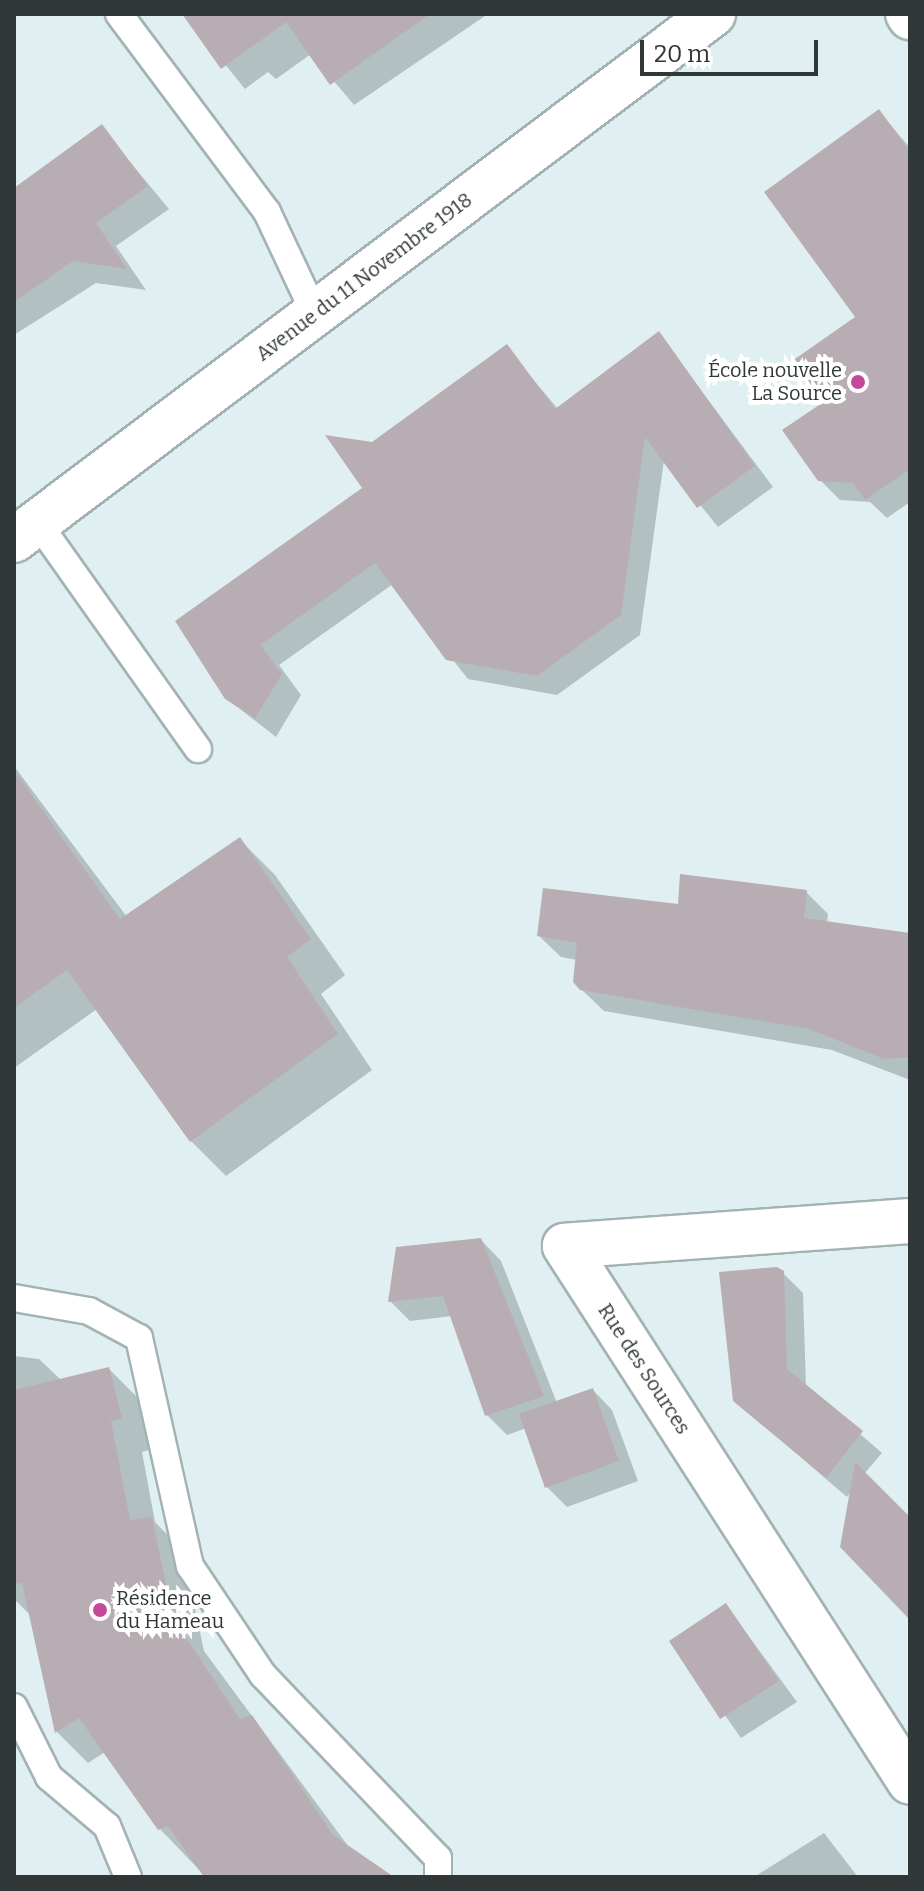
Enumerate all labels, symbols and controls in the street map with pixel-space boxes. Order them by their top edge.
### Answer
scale bar [644,24,822,74]
text: 20 m [654,40,710,68]
street label: Avenue du 11 Novembre 1918 [251,188,477,366]
place label: École nouvelle La Source [708,358,842,405]
marker: École nouvelle La Source [849,373,867,391]
street label: Rue des Sources [593,1299,695,1439]
place label: Résidence du Hameau [116,1586,224,1633]
marker: Résidence du Hameau [91,1601,109,1619]

